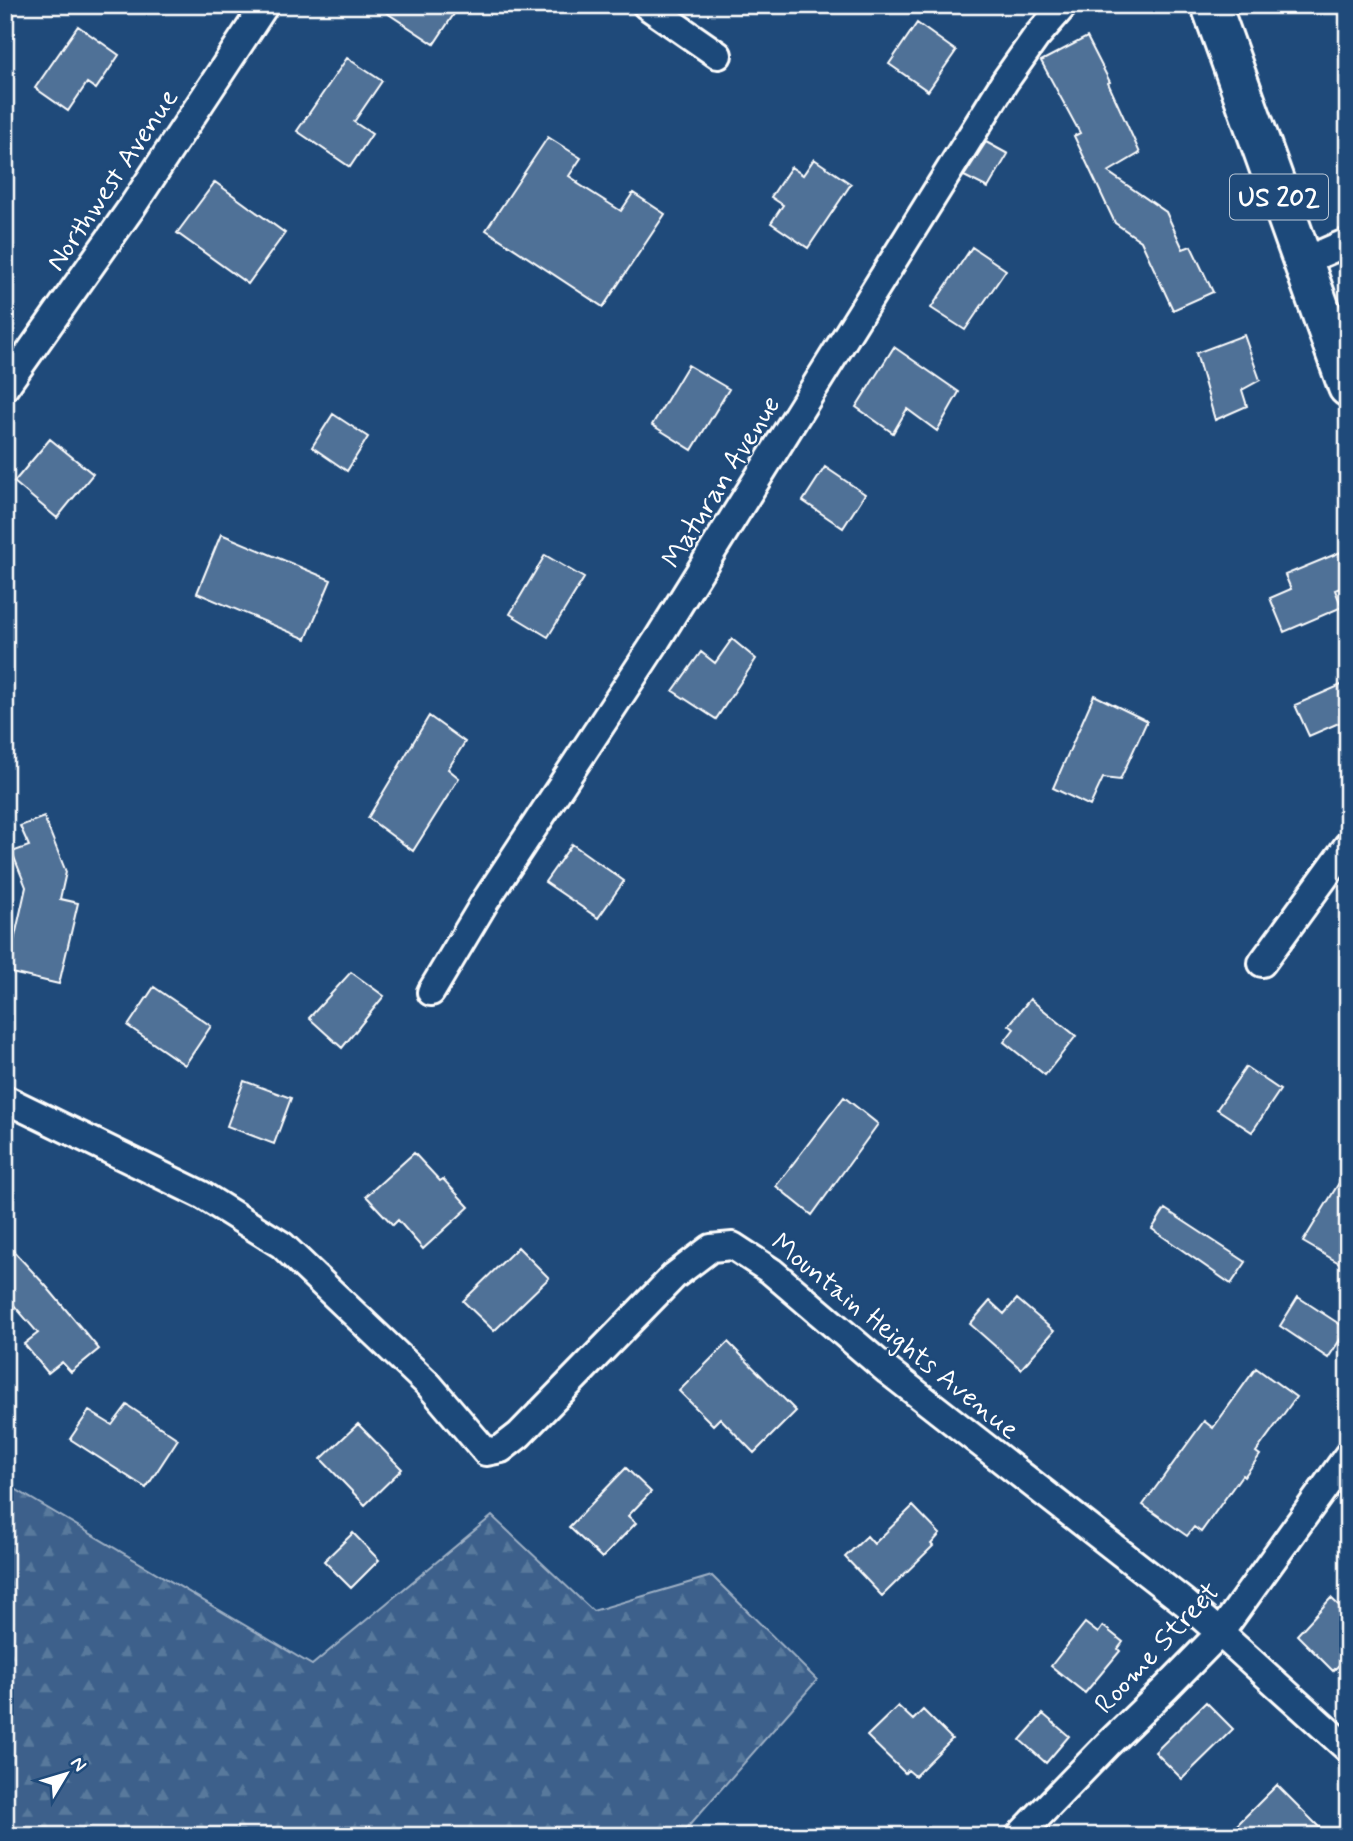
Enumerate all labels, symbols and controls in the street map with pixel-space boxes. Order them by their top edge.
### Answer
street label: Northwest Avenue [38,82,188,279]
road number: US 202 [1230,174,1328,220]
street label: Maturan Avenue [654,389,790,576]
street label: Mountain Heights Avenue [763,1225,1026,1449]
street label: Roome Street [1087,1575,1229,1723]
north arrow [32,1740,102,1810]
text: N [64,1752,92,1777]

